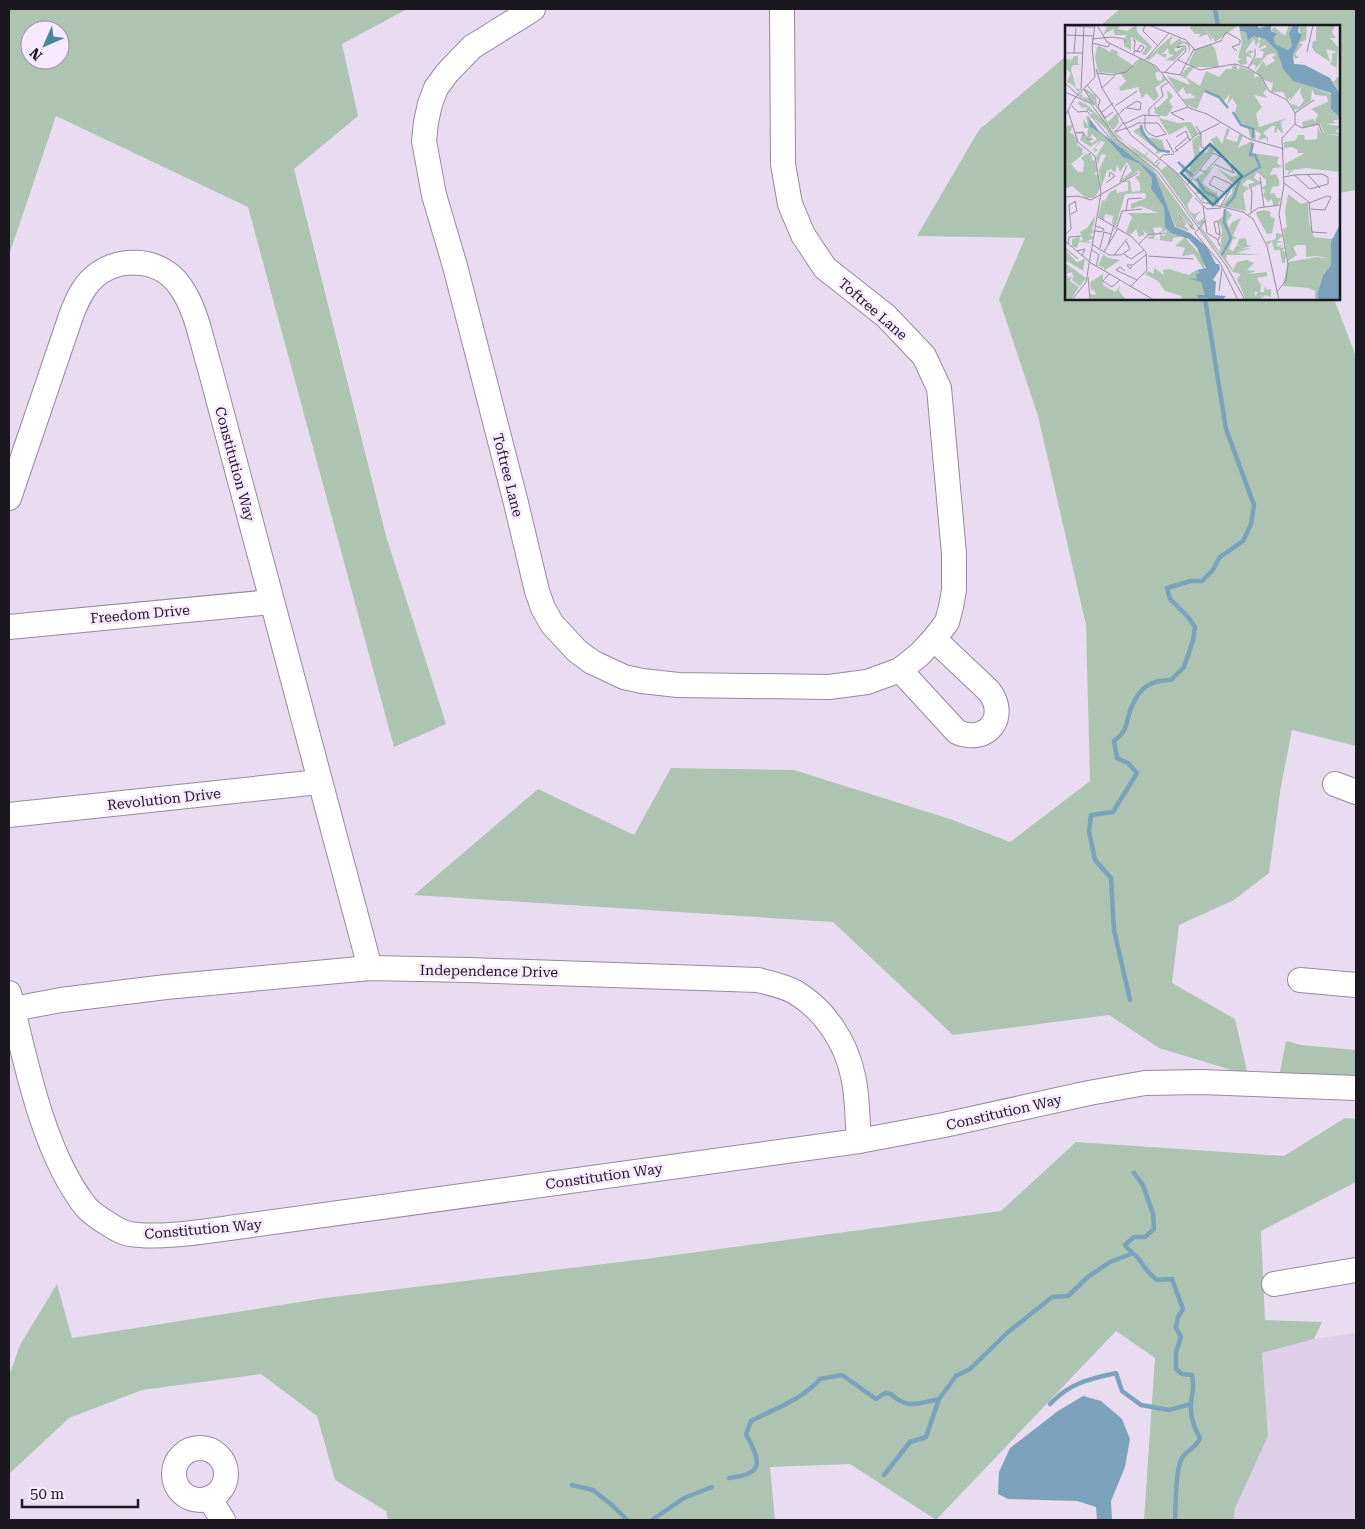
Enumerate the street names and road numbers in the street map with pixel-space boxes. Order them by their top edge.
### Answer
street label: Toftree Lane [835,275,911,343]
street label: Constitution Way [212,405,258,524]
street label: Toftree Lane [490,432,526,519]
street label: Freedom Drive [90,602,191,626]
street label: Revolution Drive [106,785,222,813]
street label: Independence Drive [420,962,558,980]
street label: Constitution Way [945,1091,1064,1133]
street label: Constitution Way [544,1160,664,1192]
street label: Constitution Way [144,1216,263,1242]

